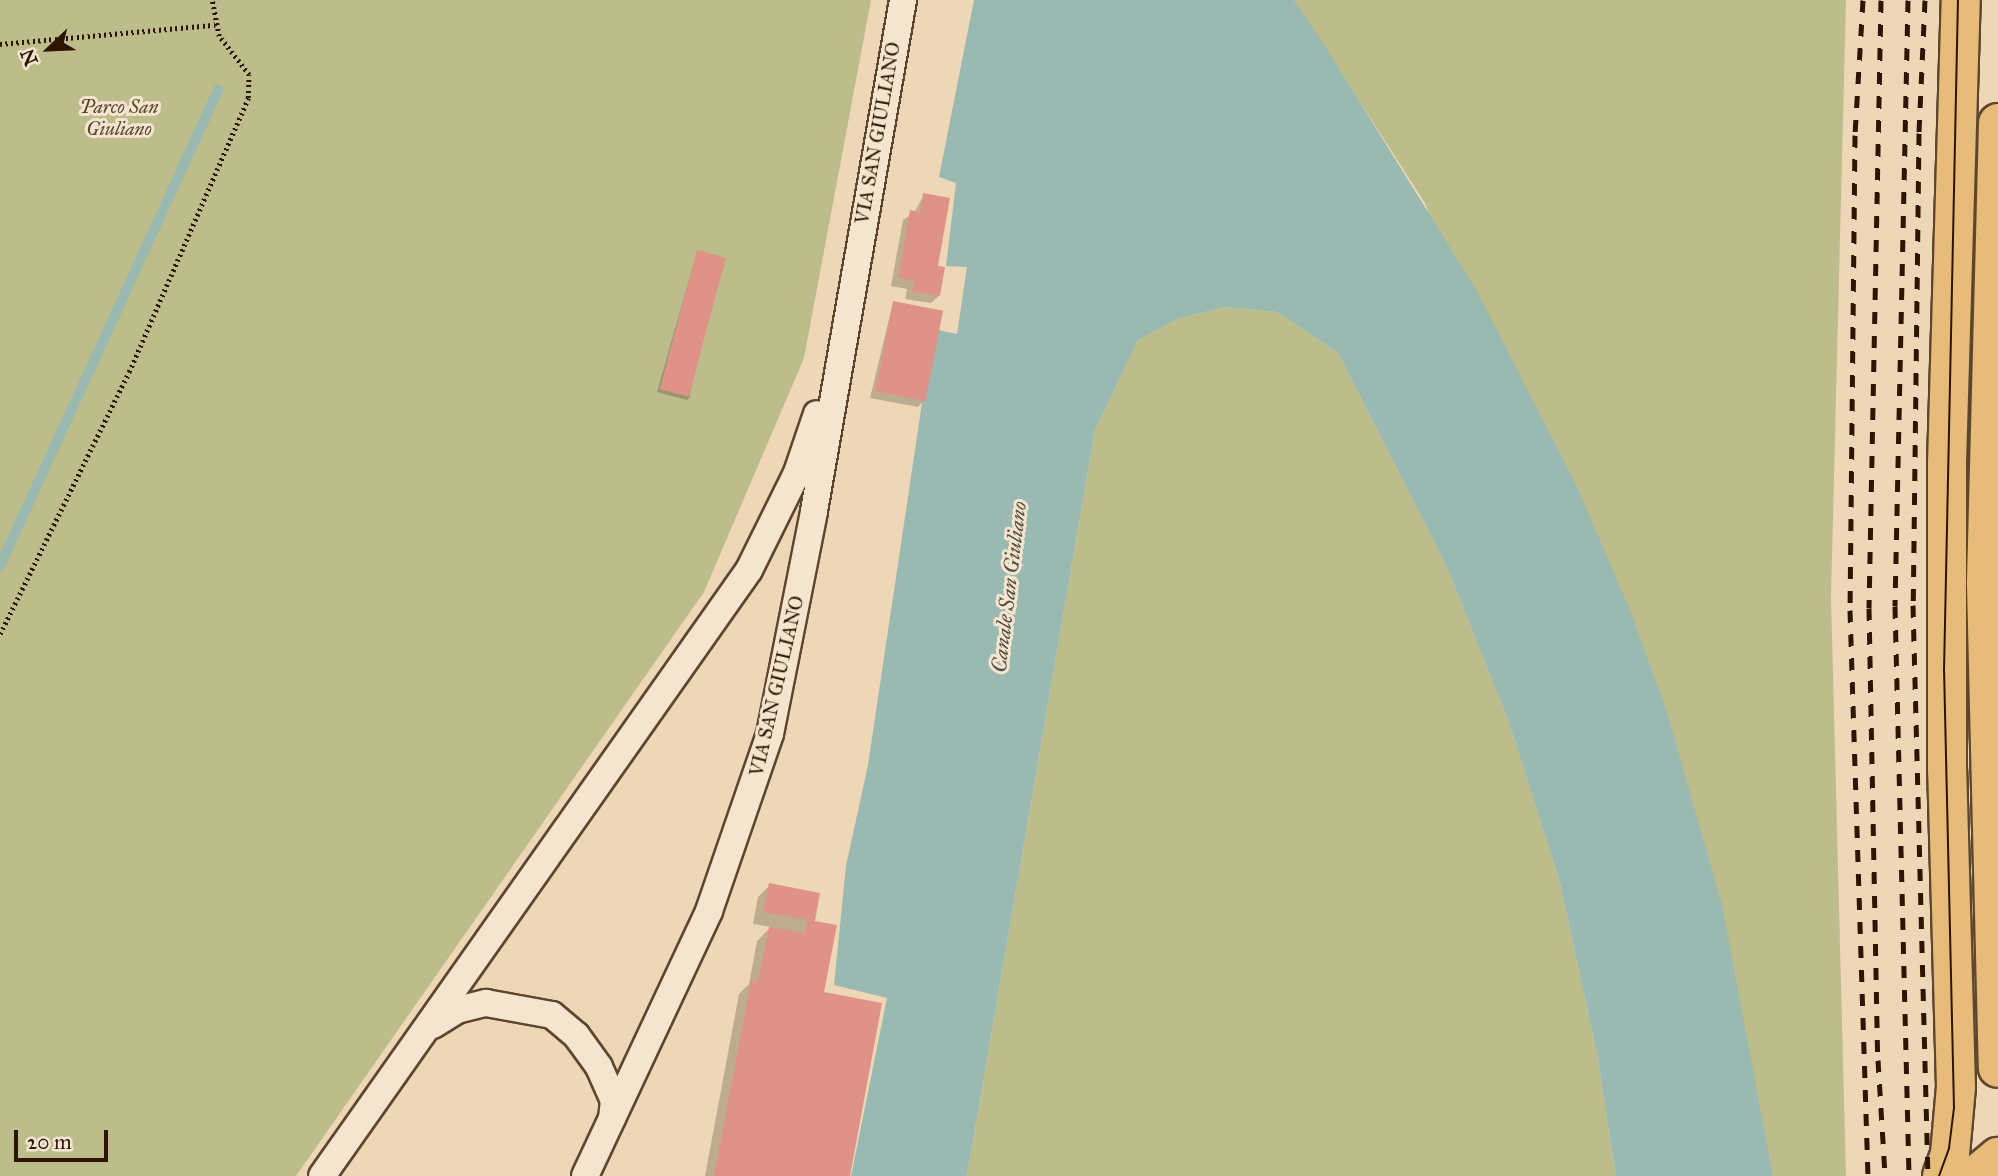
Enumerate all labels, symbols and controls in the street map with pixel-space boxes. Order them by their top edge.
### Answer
north arrow [14,14,84,84]
street label: VIA SAN GIULIANO [851,40,905,226]
text: N [15,45,43,69]
park label: Parco San Giuliano [80,96,158,140]
water label: Canale San Giuliano [986,500,1032,674]
street label: VIA SAN GIULIANO [745,594,809,778]
scale bar [18,1116,112,1160]
text: 20 m [27,1129,72,1155]

